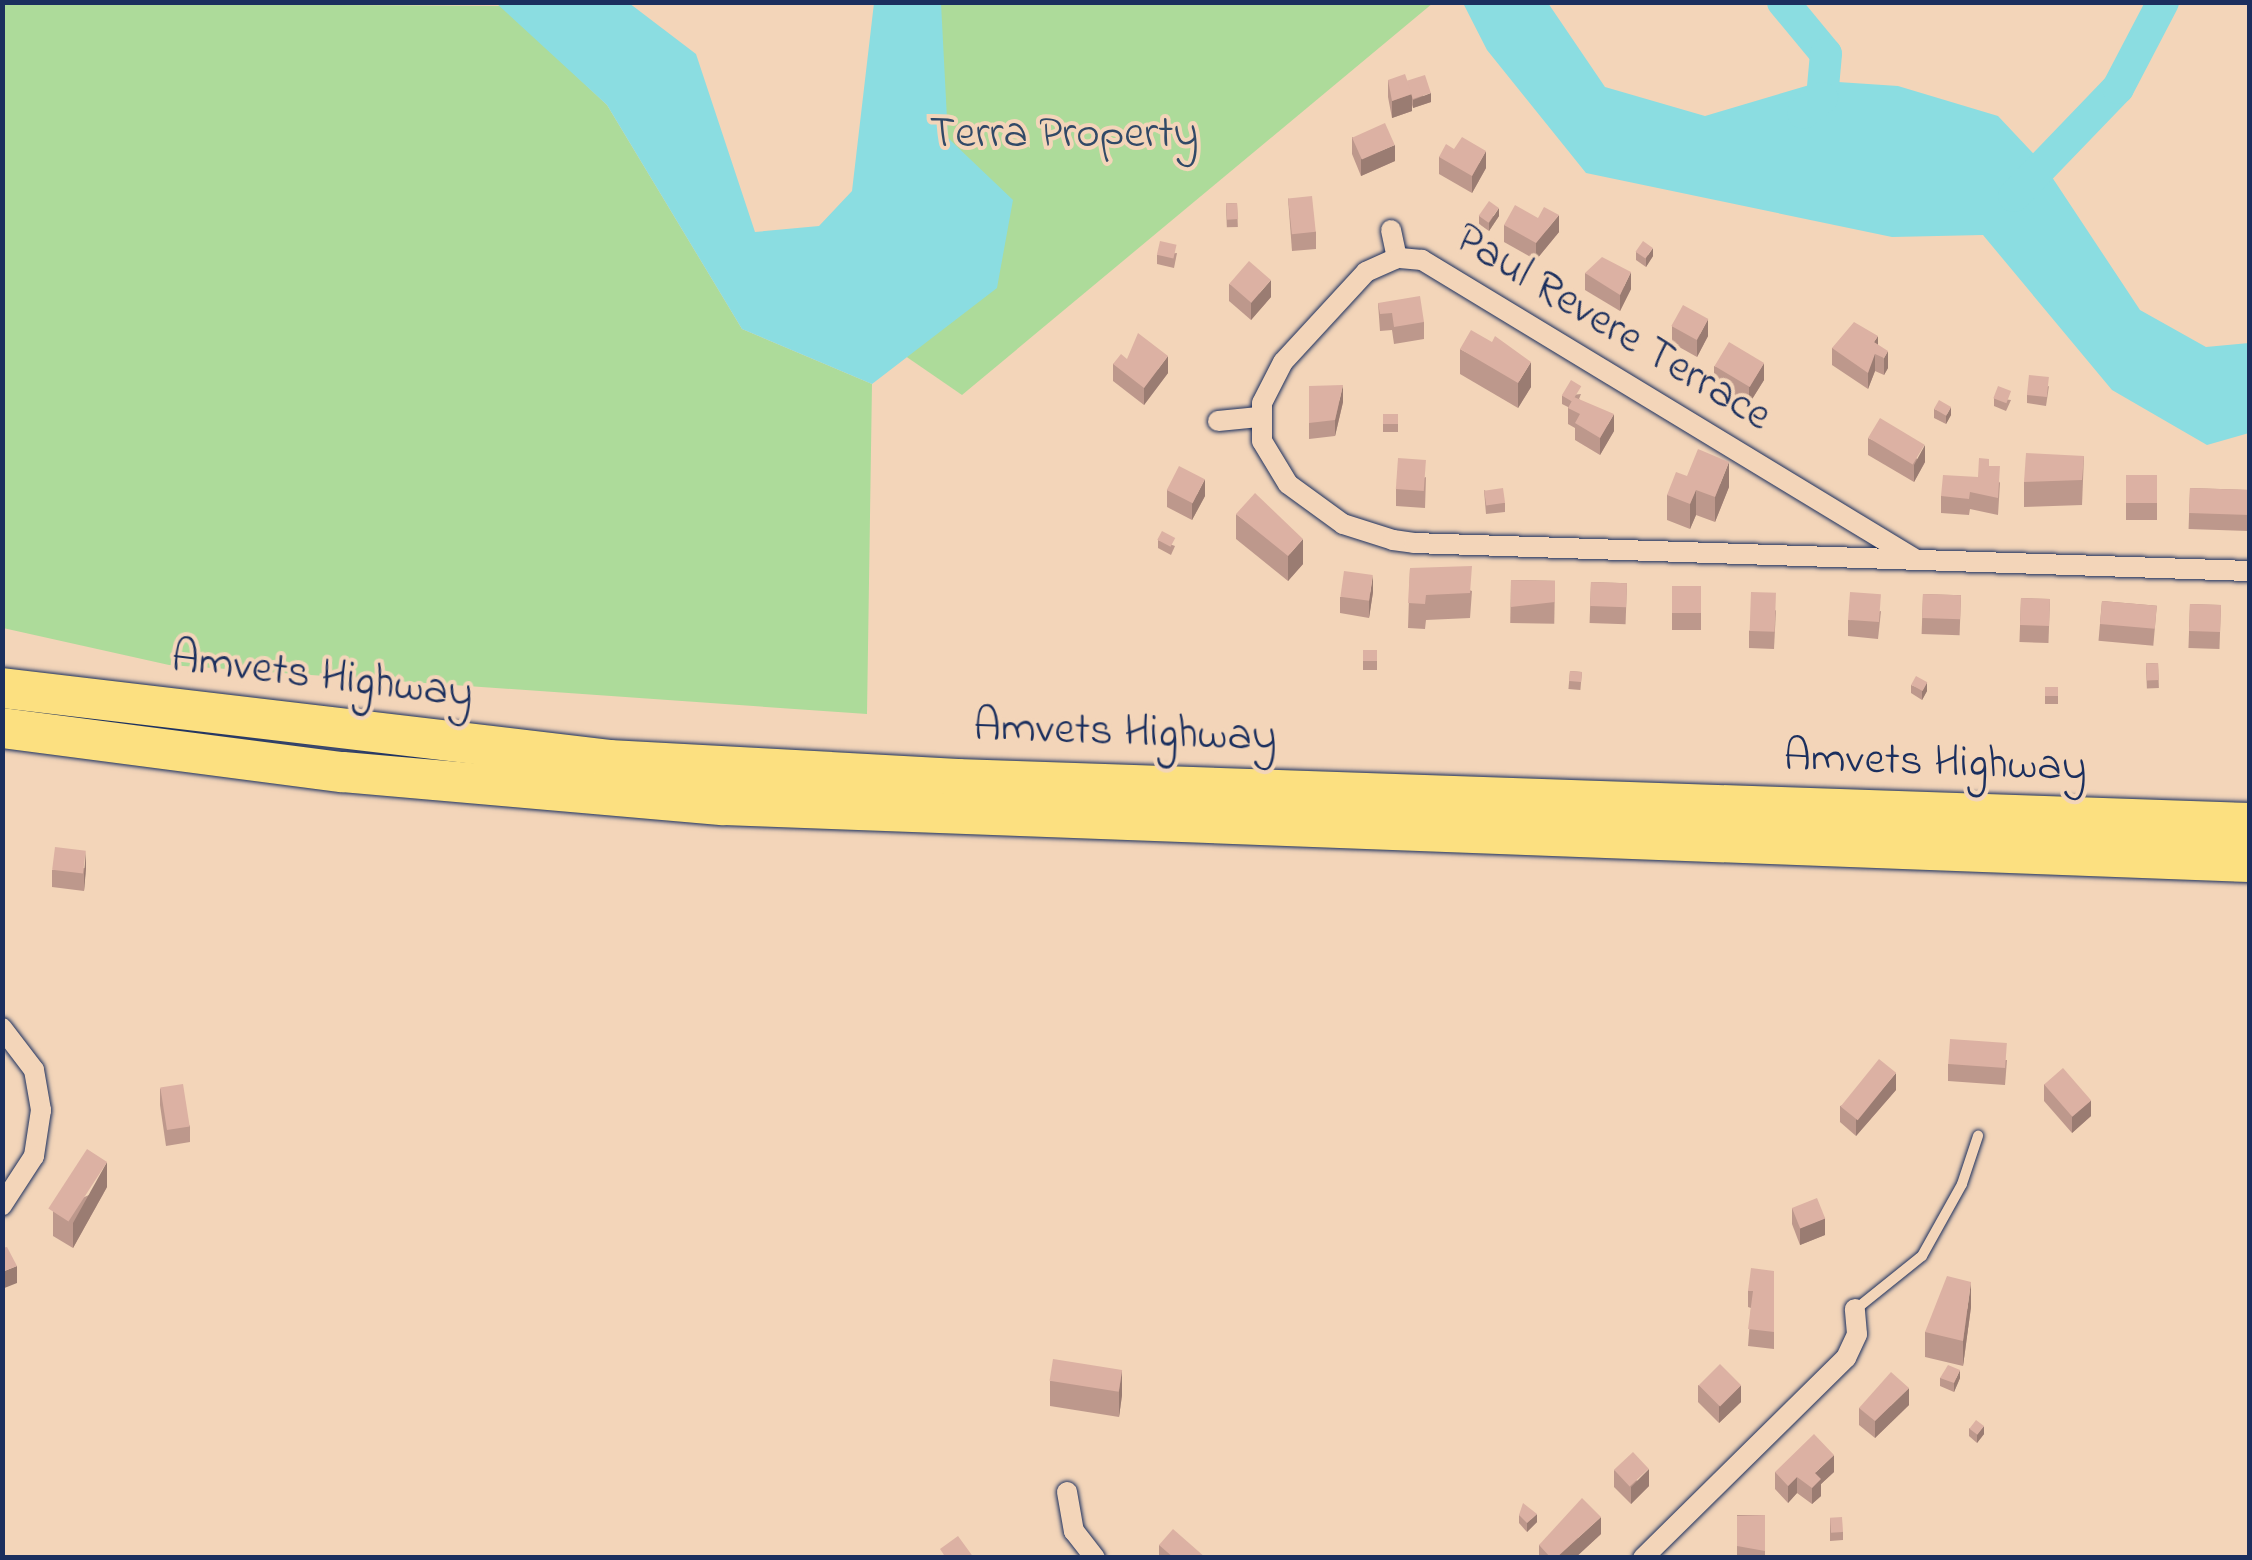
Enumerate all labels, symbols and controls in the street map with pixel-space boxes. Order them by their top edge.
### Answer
park label: Terra Property [930,109,1198,163]
street label: Paul Revere Terrace [1444,213,1780,445]
street label: Amvets Highway [168,633,476,723]
street label: Amvets Highway [972,702,1278,766]
street label: Amvets Highway [1782,732,2088,796]

